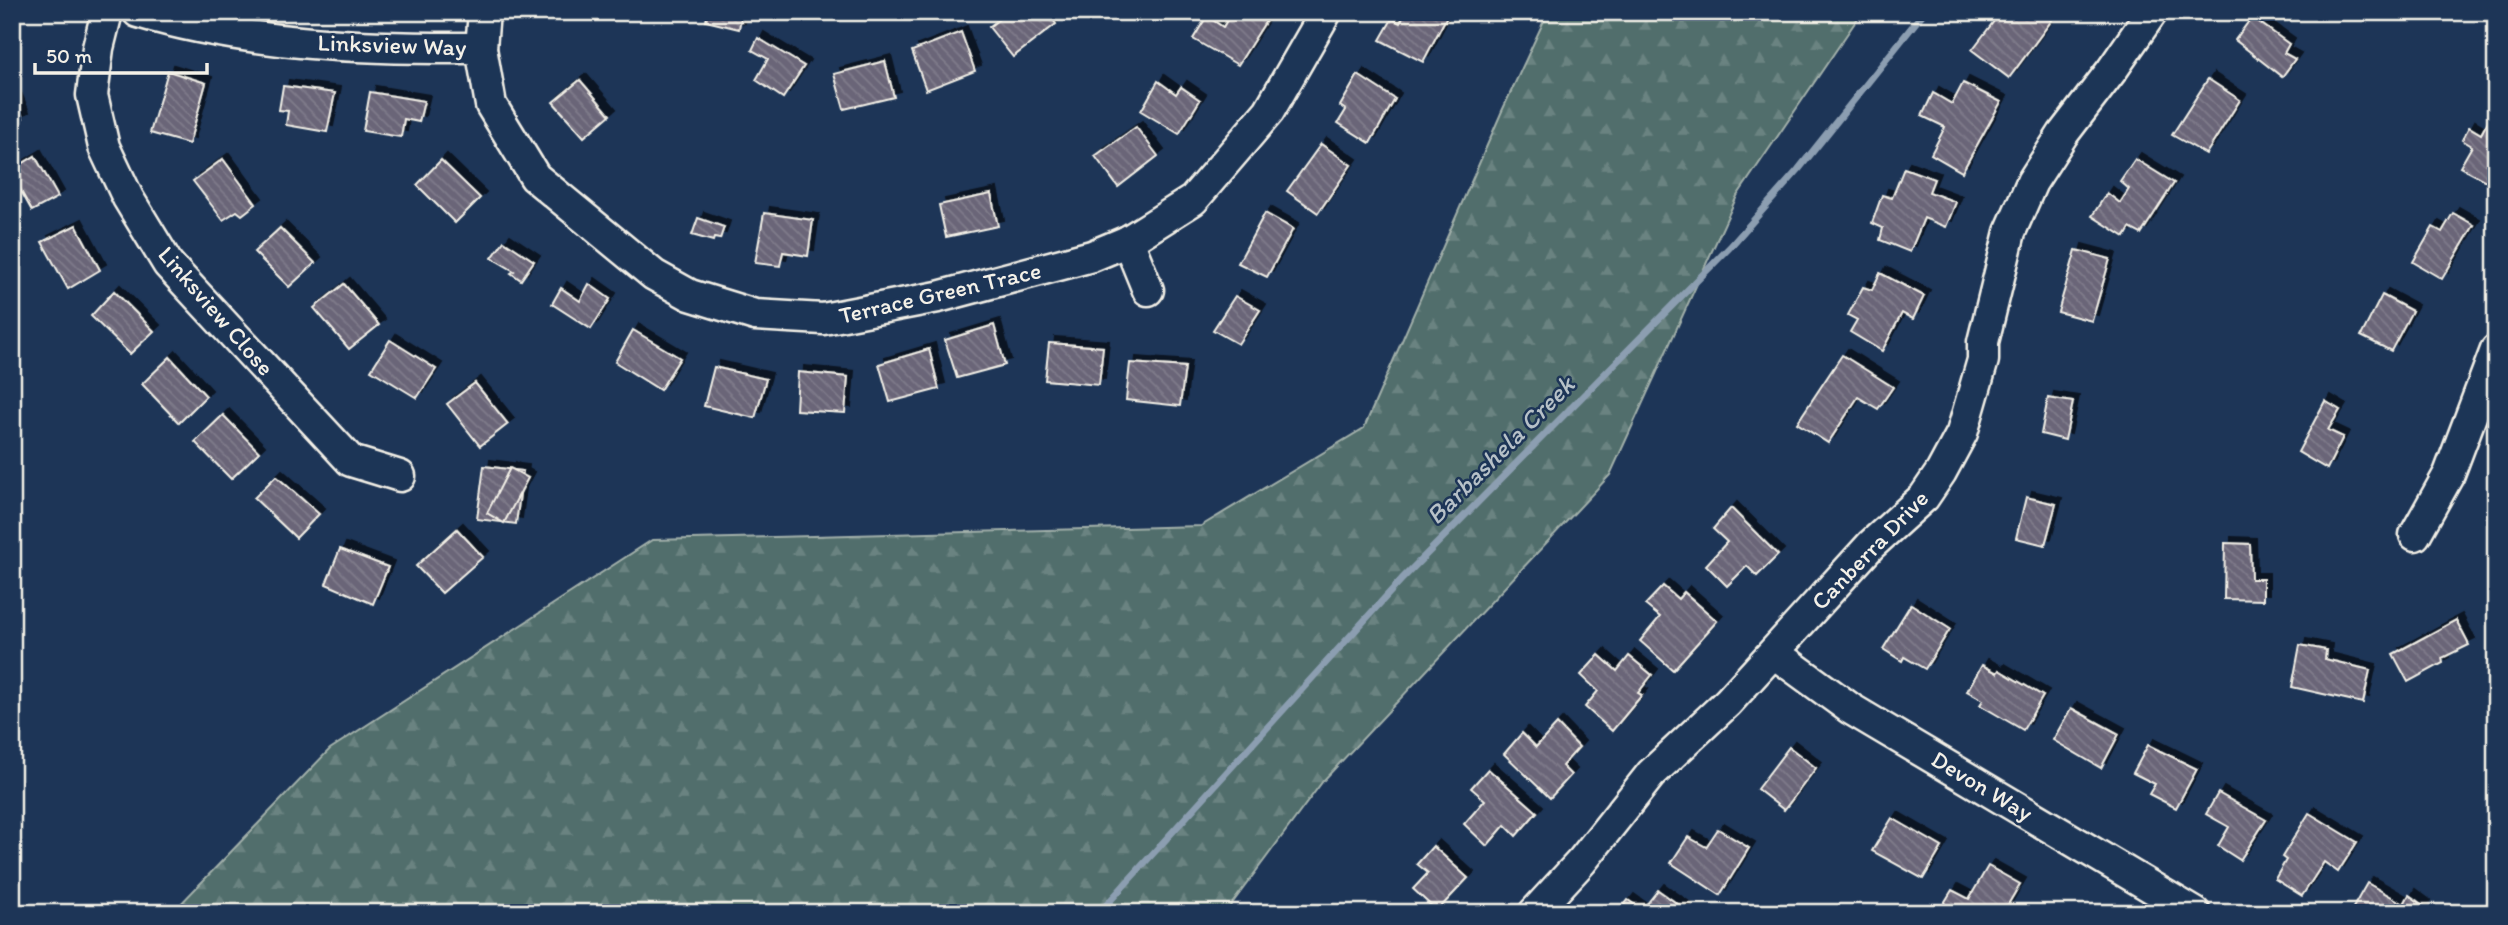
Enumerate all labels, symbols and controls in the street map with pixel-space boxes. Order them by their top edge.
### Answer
street label: Linksview Way [317,27,468,62]
scale bar [35,32,206,76]
text: 50 m [46,43,93,68]
street label: Linksview Close [152,240,280,381]
street label: Terrace Green Trace [836,255,1044,330]
water label: Barbashela Creek [1419,368,1582,531]
street label: Canberra Drive [1805,484,1934,616]
street label: Devon Way [1926,744,2039,827]

